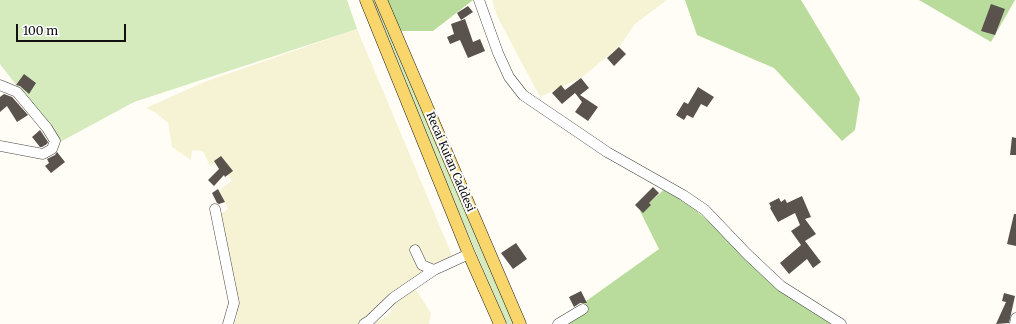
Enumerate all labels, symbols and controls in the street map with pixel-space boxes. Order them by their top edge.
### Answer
scale bar [18,16,128,42]
text: 100 m [23,23,58,38]
street label: Recai Kutan Caddesi [423,110,477,214]

